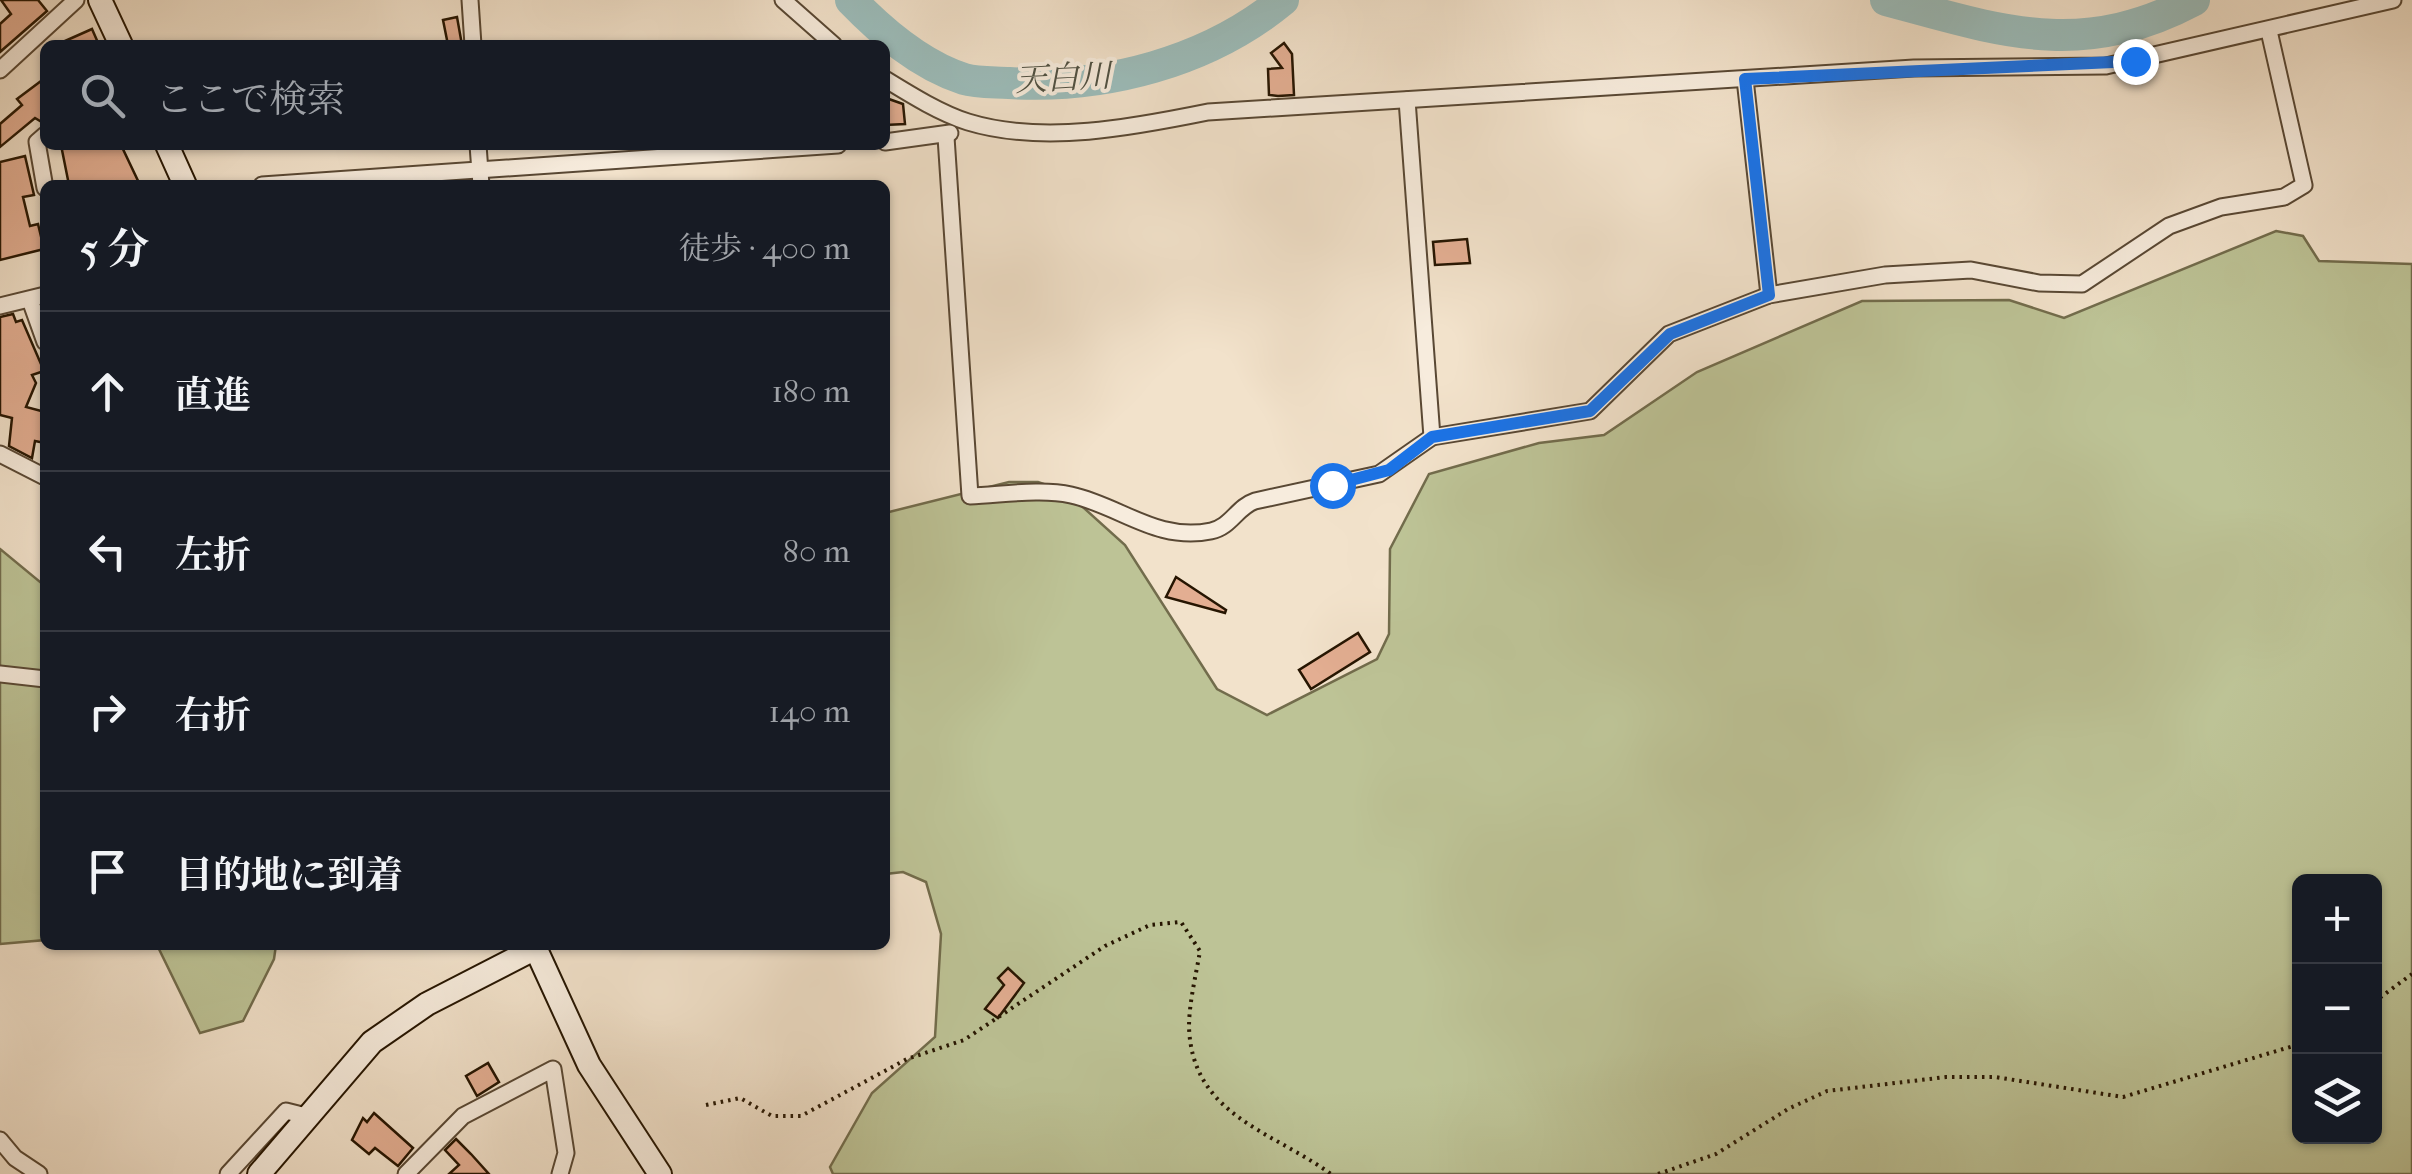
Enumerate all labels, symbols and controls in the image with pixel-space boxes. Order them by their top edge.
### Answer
route end [2113,39,2159,85]
search box [40,40,890,150]
water label: 天白川 [1014,57,1115,99]
icon: search [75,68,130,123]
text: ここで検索 [155,77,345,122]
text: 5 分 [80,225,149,274]
text: 徒歩 · 400 m [678,230,850,267]
icon: ahead [80,364,135,419]
text: 直進 [175,373,251,418]
text: 180 m [771,373,850,410]
route start [1310,463,1356,509]
icon: left [80,524,135,579]
text: 左折 [175,533,251,578]
text: 80 m [783,533,850,570]
icon: right [80,684,135,739]
text: 右折 [175,693,251,738]
text: 140 m [769,693,850,730]
icon: arrive [80,844,135,899]
text: 目的地に到着 [175,853,403,898]
map controls [2292,874,2382,1144]
button: + [2292,874,2382,964]
button: − [2292,964,2382,1054]
button: layers [2292,1054,2382,1144]

